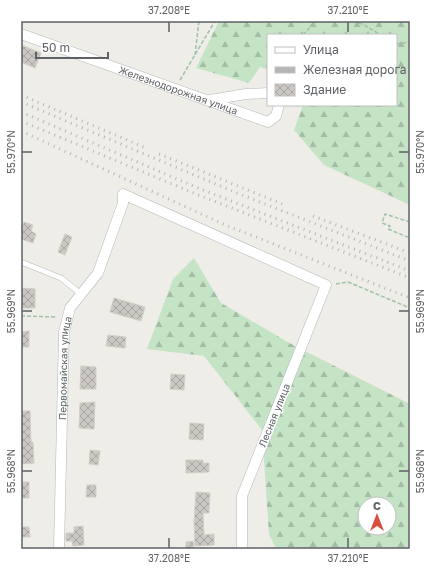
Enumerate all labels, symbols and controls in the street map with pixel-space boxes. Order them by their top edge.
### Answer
text: 37.208°E [148,4,190,16]
text: 37.210°E [328,4,369,16]
scale bar [36,34,108,60]
legend [267,34,397,106]
text: 50 m [42,40,70,55]
text: Улица [303,42,339,57]
text: Железная дорога [303,62,406,77]
street label: Железнодорожная улица [117,63,239,117]
text: Здание [303,82,346,97]
text: 55.970°N [5,130,17,174]
text: 55.970°N [414,130,426,174]
text: 55.969°N [5,289,17,333]
text: 55.969°N [414,289,426,333]
street label: Первомайская улица [56,315,74,420]
street label: Лесная улица [256,381,292,449]
text: 55.968°N [5,449,17,493]
text: 55.968°N [414,449,426,493]
north arrow [357,496,397,536]
text: С [373,499,381,512]
text: 37.208°E [148,552,190,564]
text: 37.210°E [328,552,369,564]

